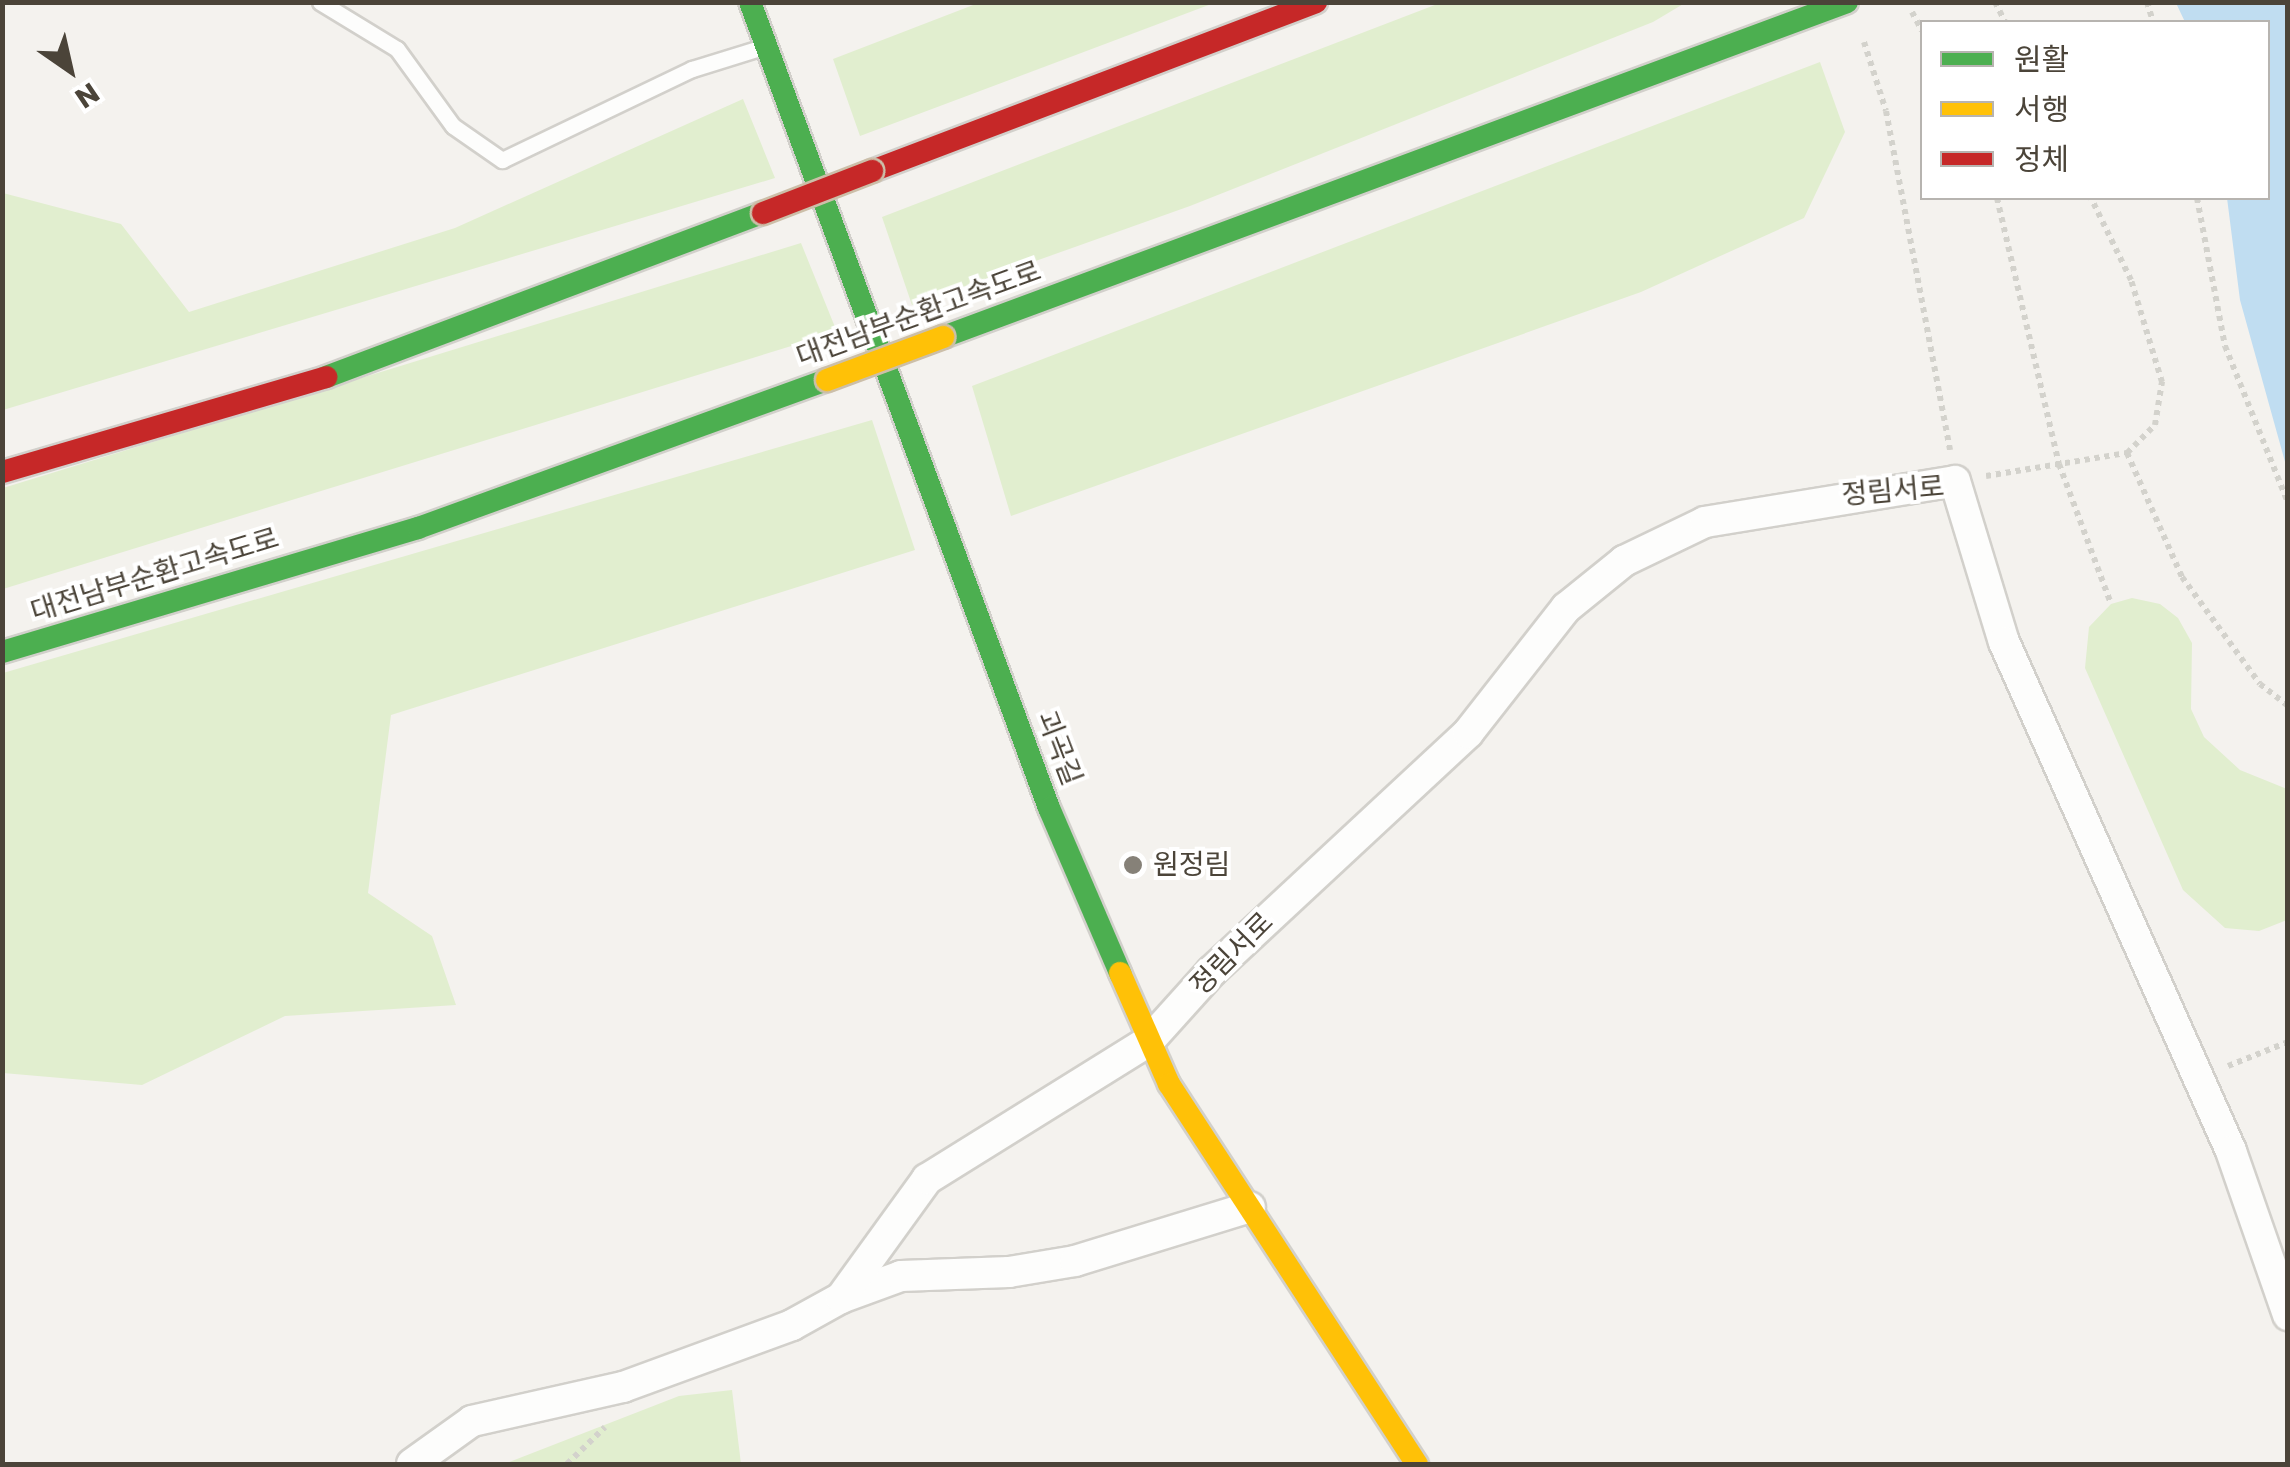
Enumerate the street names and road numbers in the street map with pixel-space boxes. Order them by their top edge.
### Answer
street label: 대전남부순환고속도로 [792,254,1046,374]
street label: 정림서로 [1840,470,1946,512]
street label: 대전남부순환고속도로 [27,521,283,629]
street label: 괴곡길 [1029,706,1089,790]
street label: 정림서로 [1184,906,1280,1002]

